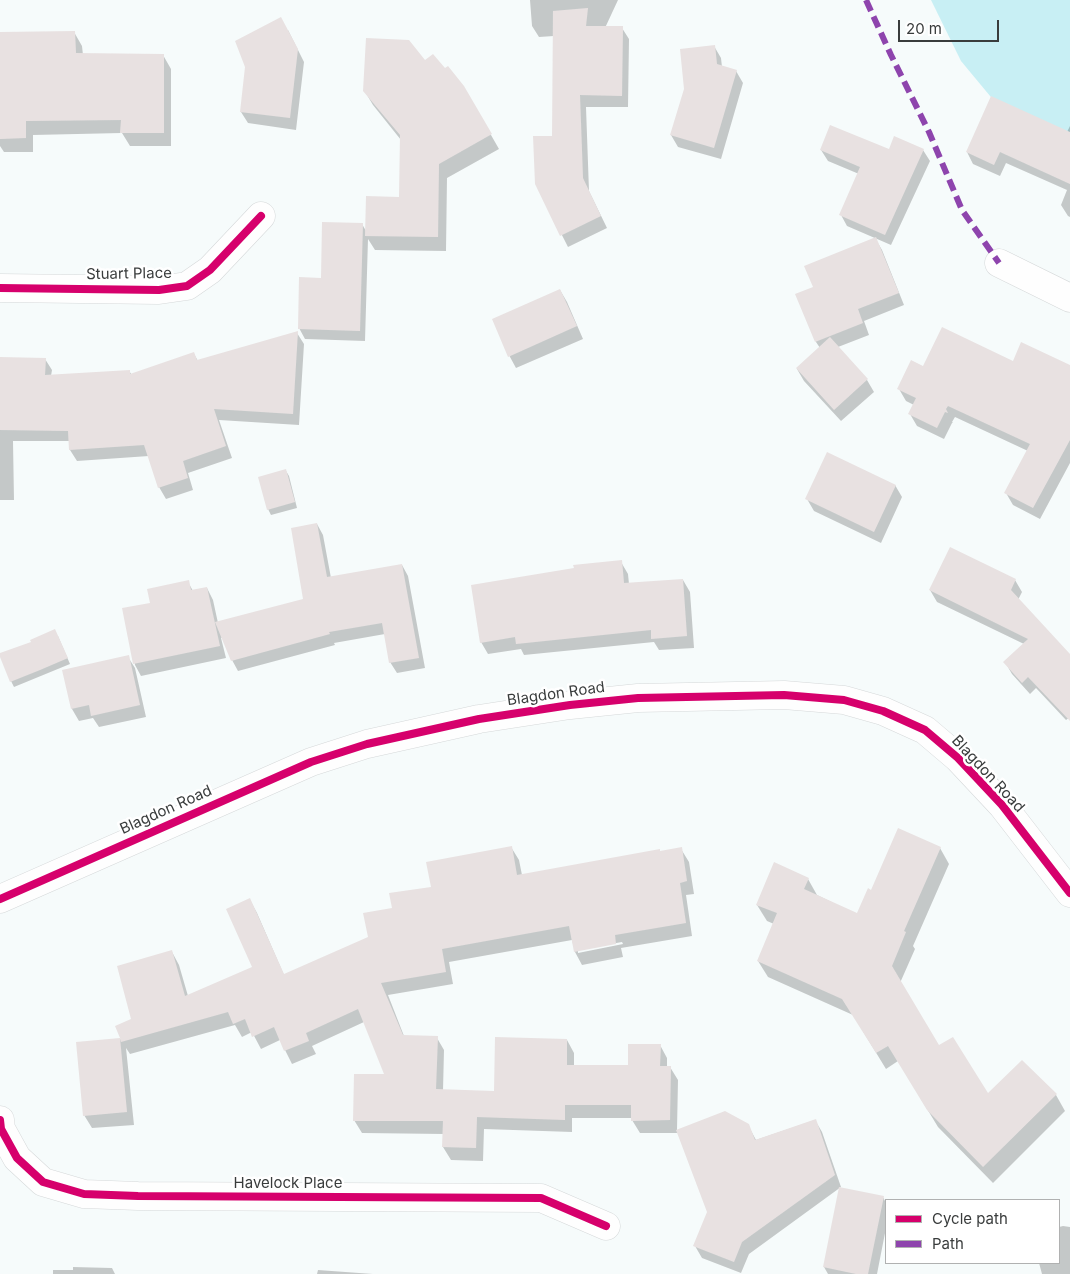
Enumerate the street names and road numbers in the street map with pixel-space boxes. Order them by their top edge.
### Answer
street label: Stuart Place [86,264,172,284]
street label: Blagdon Road [506,678,606,710]
street label: Blagdon Road [948,732,1028,816]
street label: Blagdon Road [117,782,215,838]
street label: Havelock Place [234,1174,342,1192]

